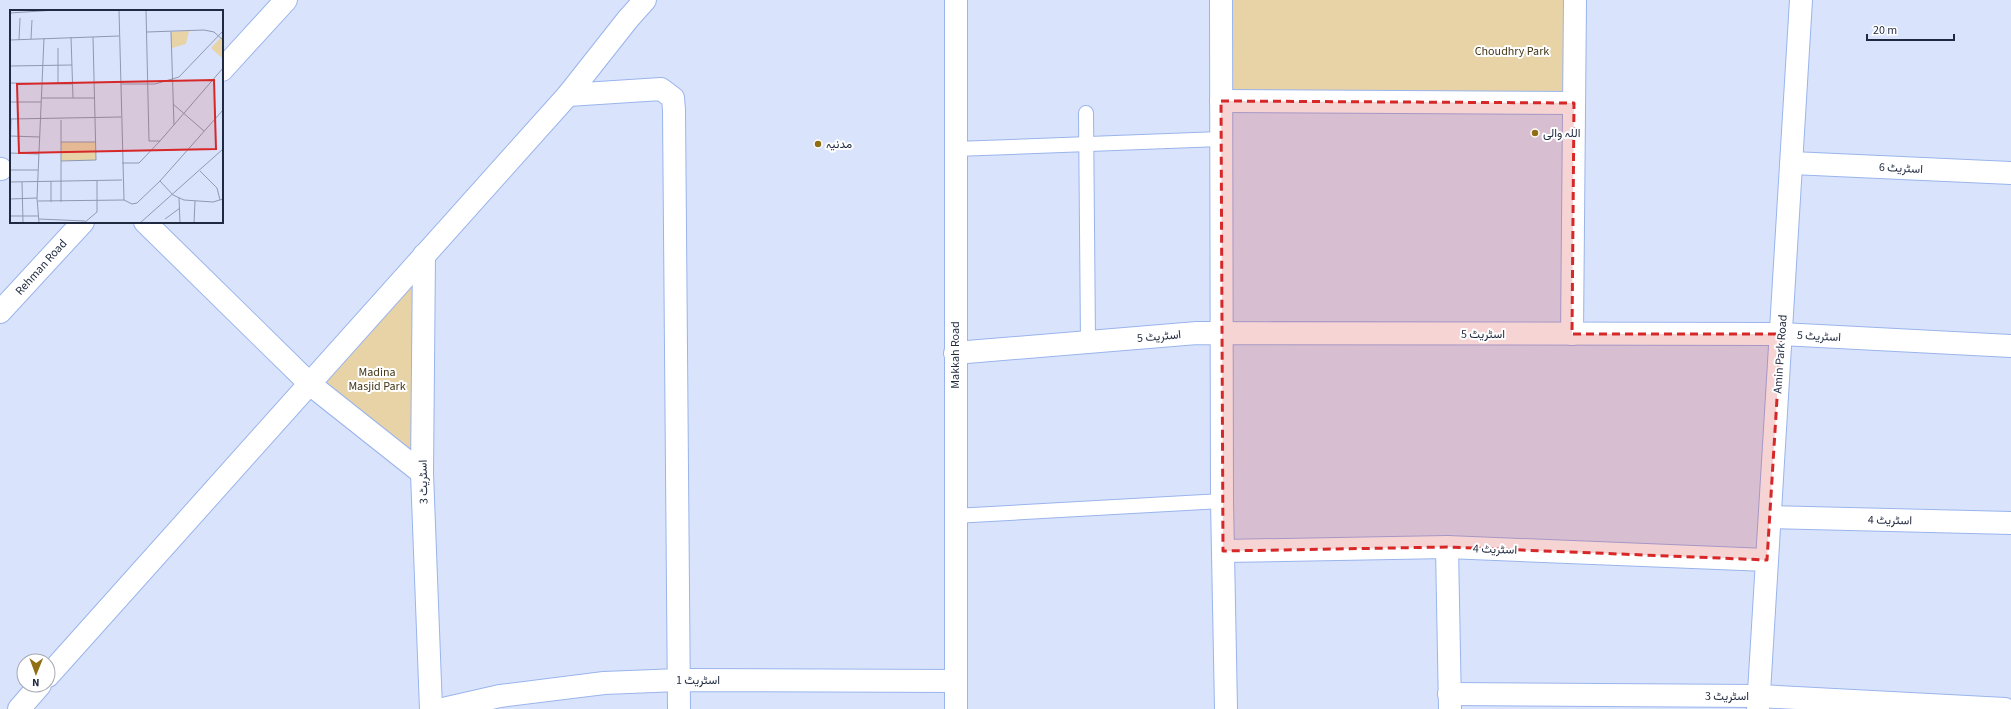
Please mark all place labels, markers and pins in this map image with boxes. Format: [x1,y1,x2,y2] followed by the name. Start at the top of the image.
[1543,125,1580,142] place label: اللہ والی
[1530,128,1540,138] marker: اللہ والی
[826,136,852,153] place label: مدنیہ
[813,139,823,149] marker: مدنیہ

